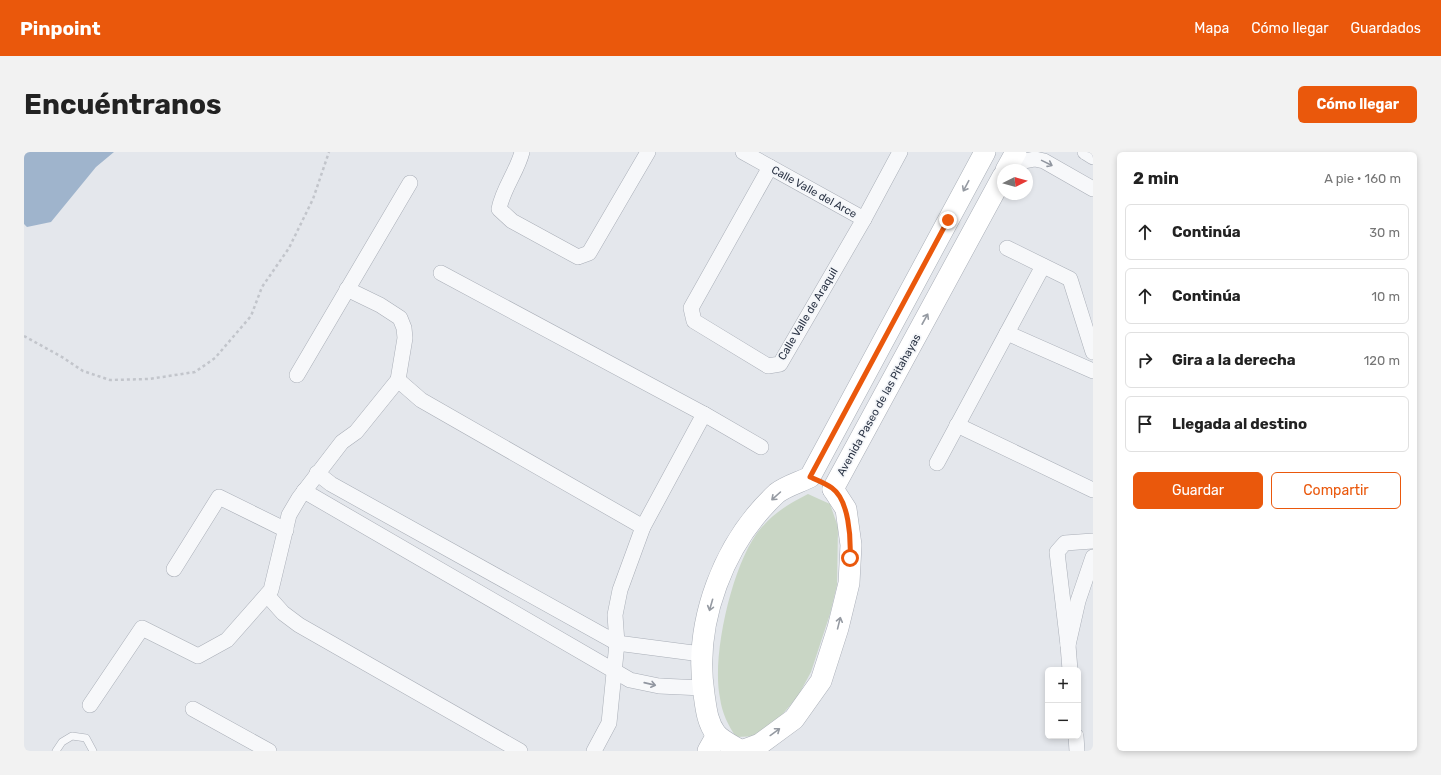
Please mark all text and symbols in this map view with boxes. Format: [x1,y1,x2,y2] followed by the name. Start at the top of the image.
[20,17,101,40] text: Pinpoint
[1194,20,1229,37] text: Mapa
[1251,20,1329,37] text: Cómo llegar
[1351,20,1421,37] text: Guardados
[1298,86,1417,123] button: Cómo llegar
[24,88,222,121] text: Encuéntranos
[1041,160,1053,167] one-way arrow
[769,163,859,221] street label: Calle Valle del Arce
[997,164,1033,200] north arrow
[1133,168,1179,188] text: 2 min
[1324,171,1401,186] text: A pie · 160 m
[962,180,970,192] one-way arrow
[939,211,957,229] route end
[1134,221,1156,243] icon: ahead
[1172,223,1241,241] text: Continúa
[1369,225,1400,240] text: 30 m
[775,266,841,362] street label: Calle Valle de Araquil
[1134,285,1156,307] icon: ahead
[1172,287,1241,305] text: Continúa
[1371,289,1400,304] text: 10 m
[922,313,930,325] one-way arrow
[834,331,924,478] street label: Avenida Paseo de las Pitahayas
[1134,349,1156,371] icon: right
[1172,351,1296,369] text: Gira a la derecha
[1364,353,1400,368] text: 120 m
[1134,413,1156,435] icon: arrive
[1172,415,1307,433] text: Llegada al destino
[1133,472,1263,509] button: Guardar
[1271,472,1401,509] button: Compartir
[771,491,781,500] one-way arrow
[841,549,859,567] route start
[706,599,714,612] one-way arrow
[836,617,844,630] one-way arrow
[1045,667,1081,739] map controls
[1045,667,1081,703] button: +
[643,681,656,689] one-way arrow
[1045,703,1081,739] button: −
[770,728,781,736] one-way arrow

